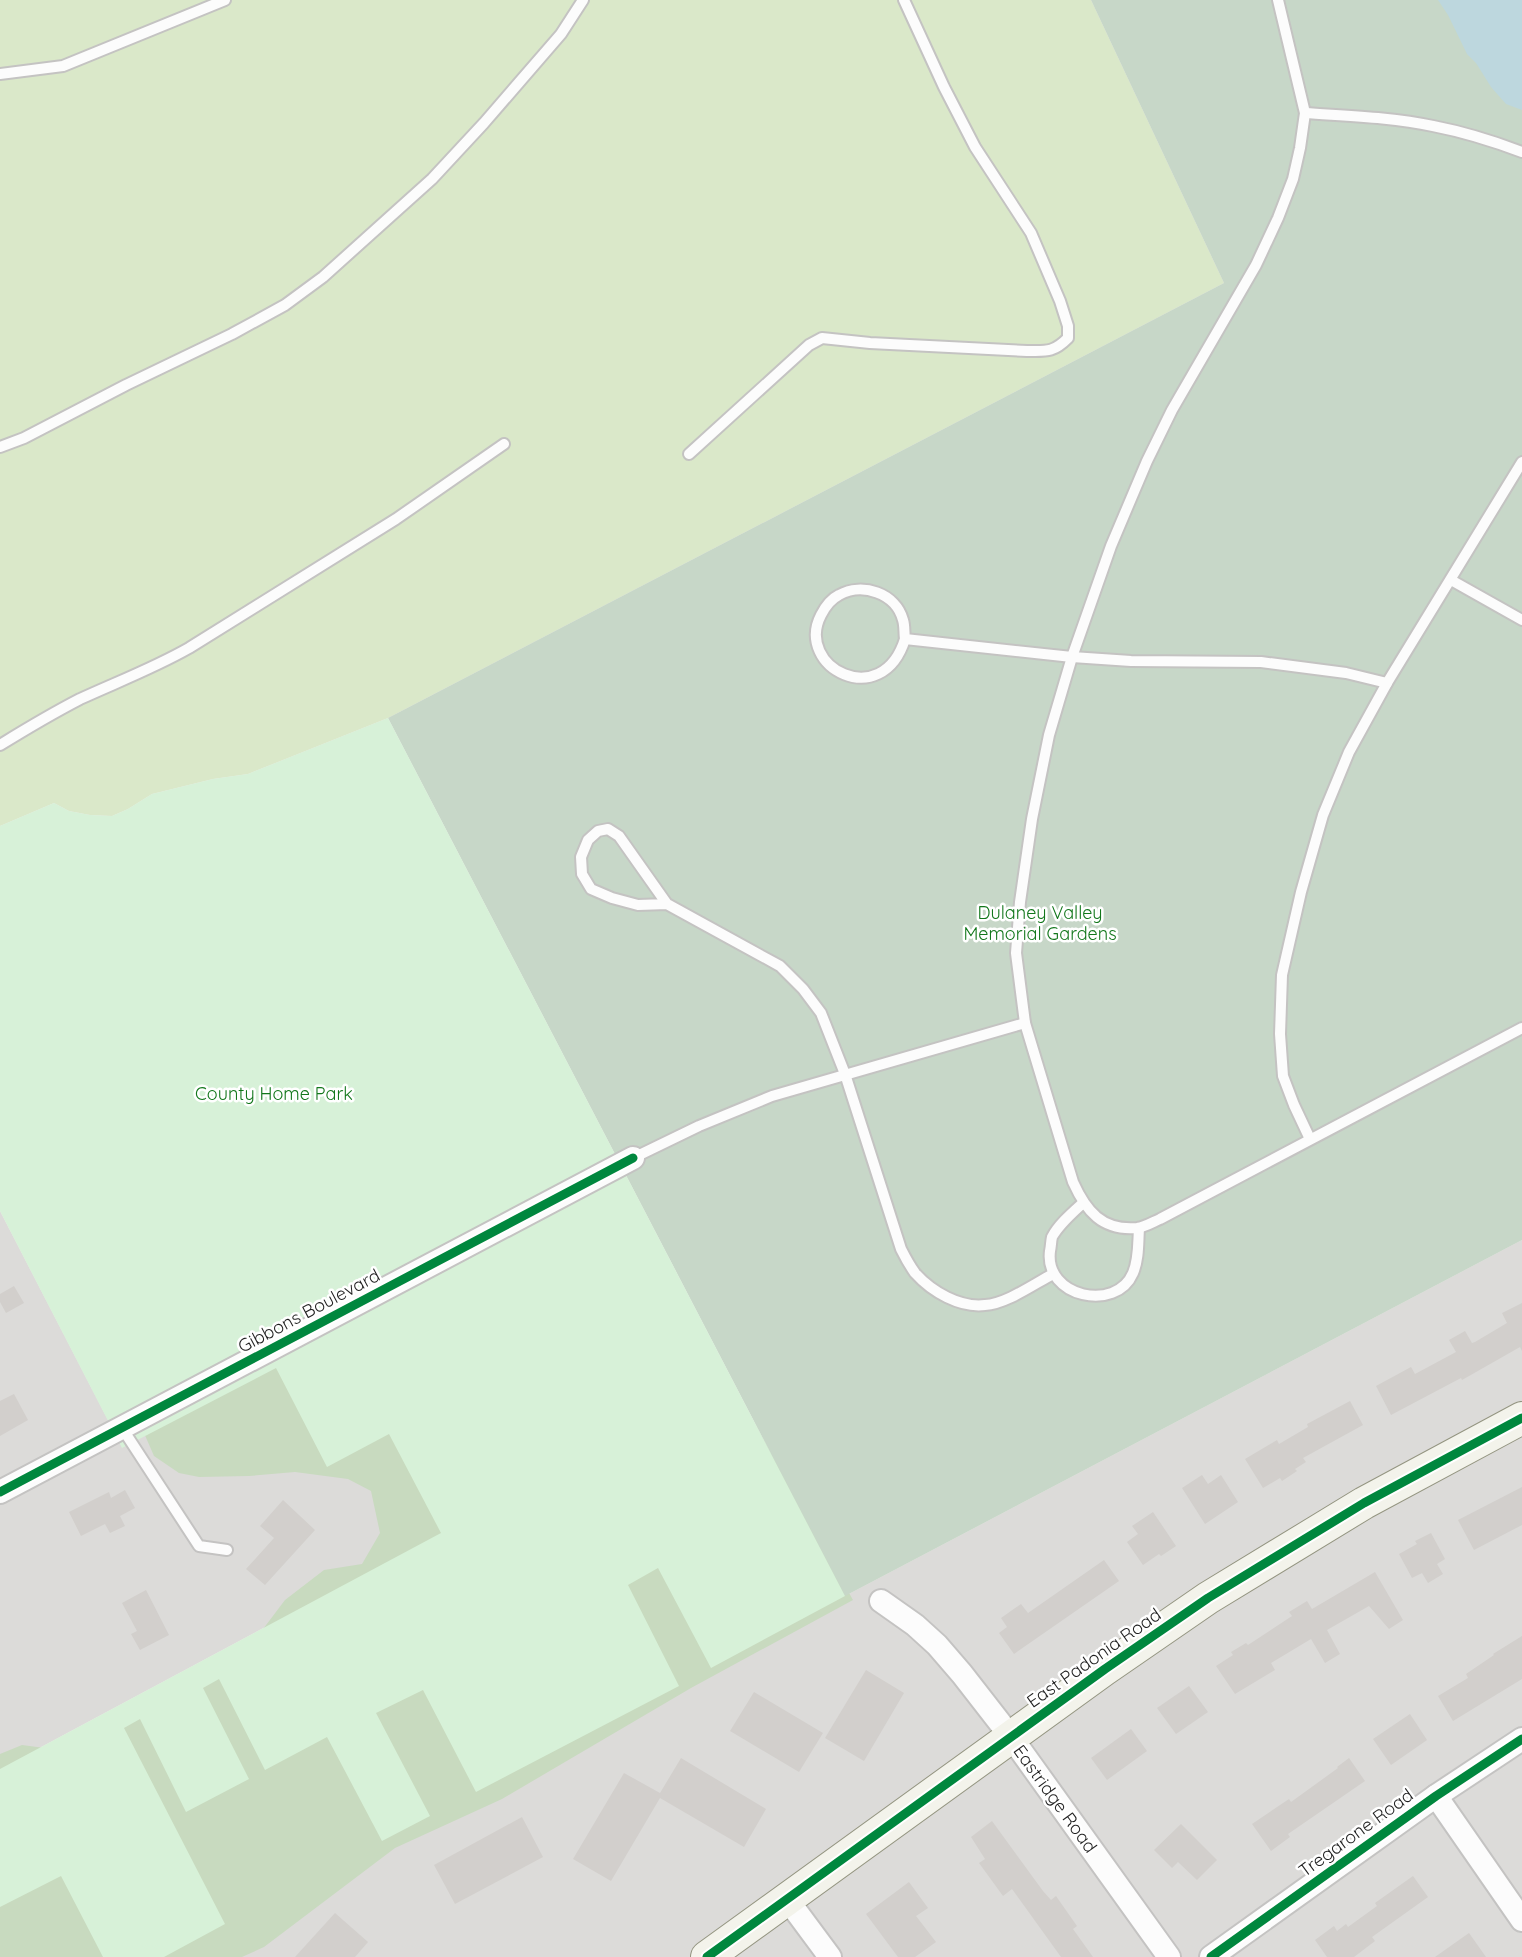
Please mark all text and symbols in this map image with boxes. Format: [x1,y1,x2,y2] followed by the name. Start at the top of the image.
[963,901,1117,945] park label: Dulaney Valley Memorial Gardens
[195,1082,353,1105] park label: County Home Park
[234,1263,384,1358] street label: Gibbons Boulevard
[1022,1603,1165,1713] street label: East Padonia Road
[1008,1740,1102,1857] street label: Eastridge Road
[1294,1783,1417,1882] street label: Tregarone Road

